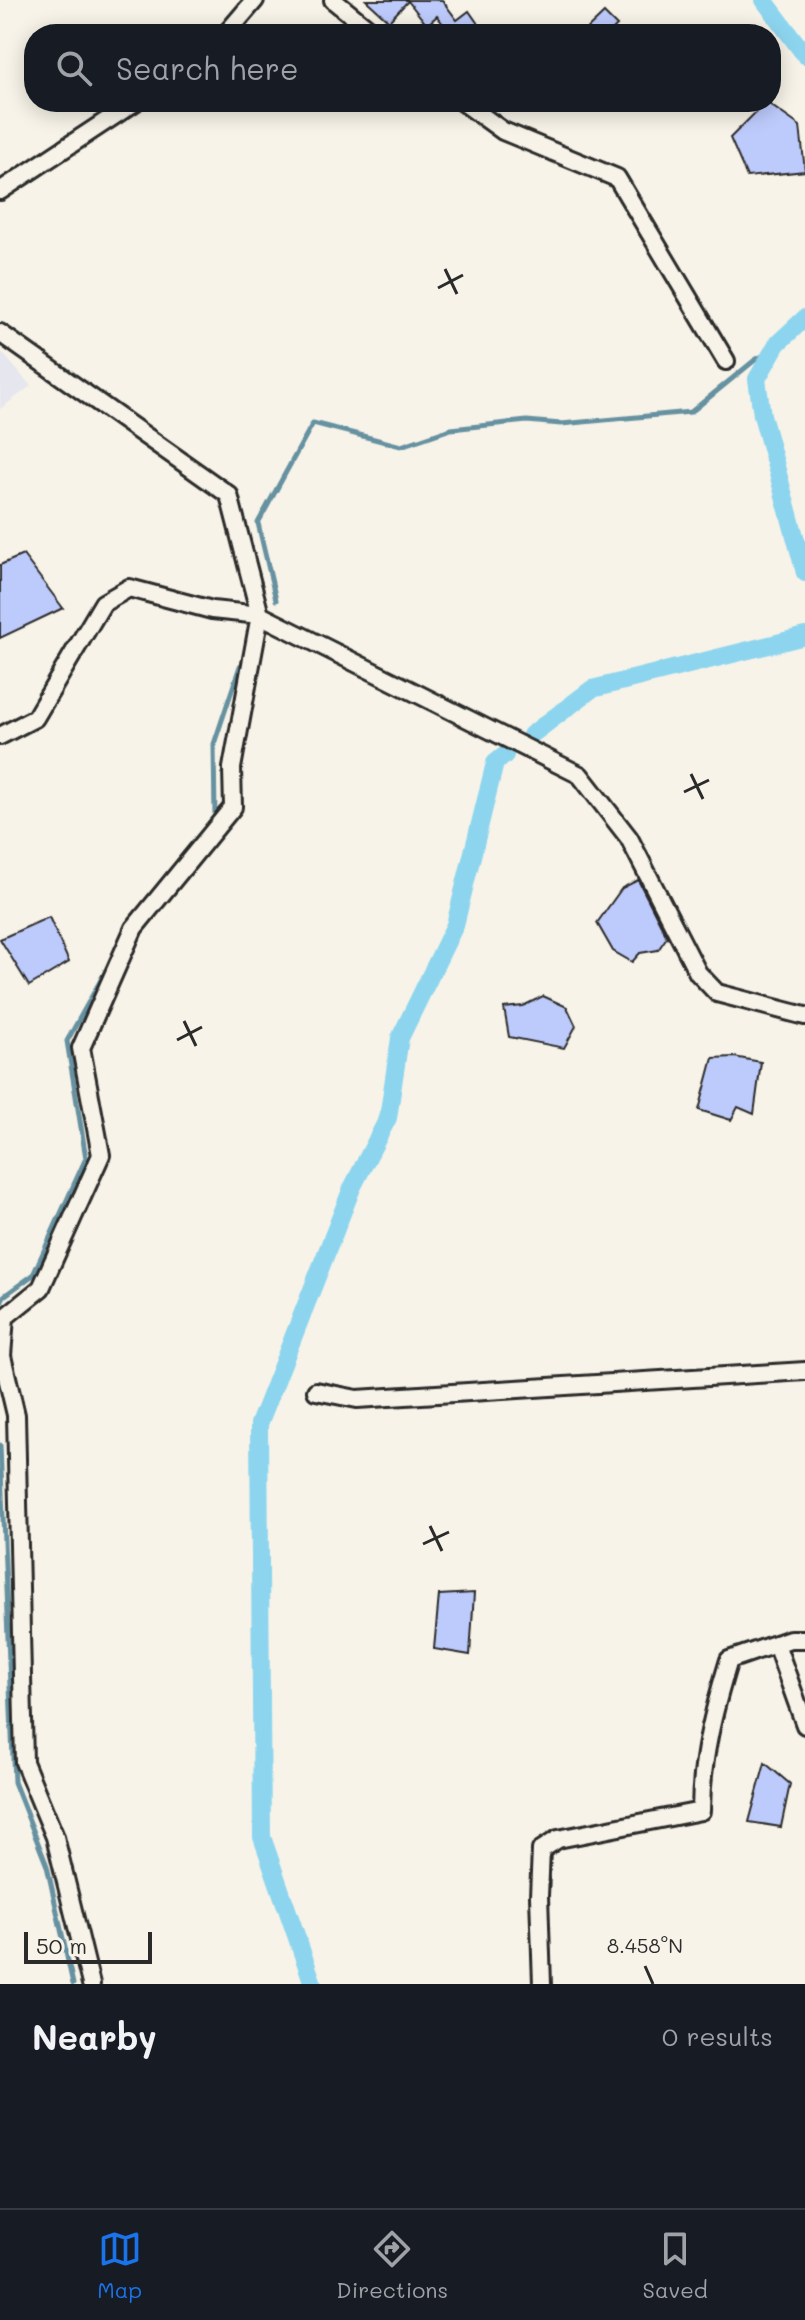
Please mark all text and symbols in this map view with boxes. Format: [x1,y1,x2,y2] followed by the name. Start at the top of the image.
[24,24,781,112] search box
[52,46,96,90] icon: search
[116,48,299,88] text: Search here
[24,1928,152,1964] scale bar
[36,1931,87,1960] text: 50 m
[607,1932,683,1958] text: 8.458°N
[32,2014,157,2059] text: Nearby
[662,2019,773,2053] text: 0 results
[97,2227,142,2304] tab: Map
[336,2227,448,2304] tab: Directions
[643,2227,708,2304] tab: Saved

